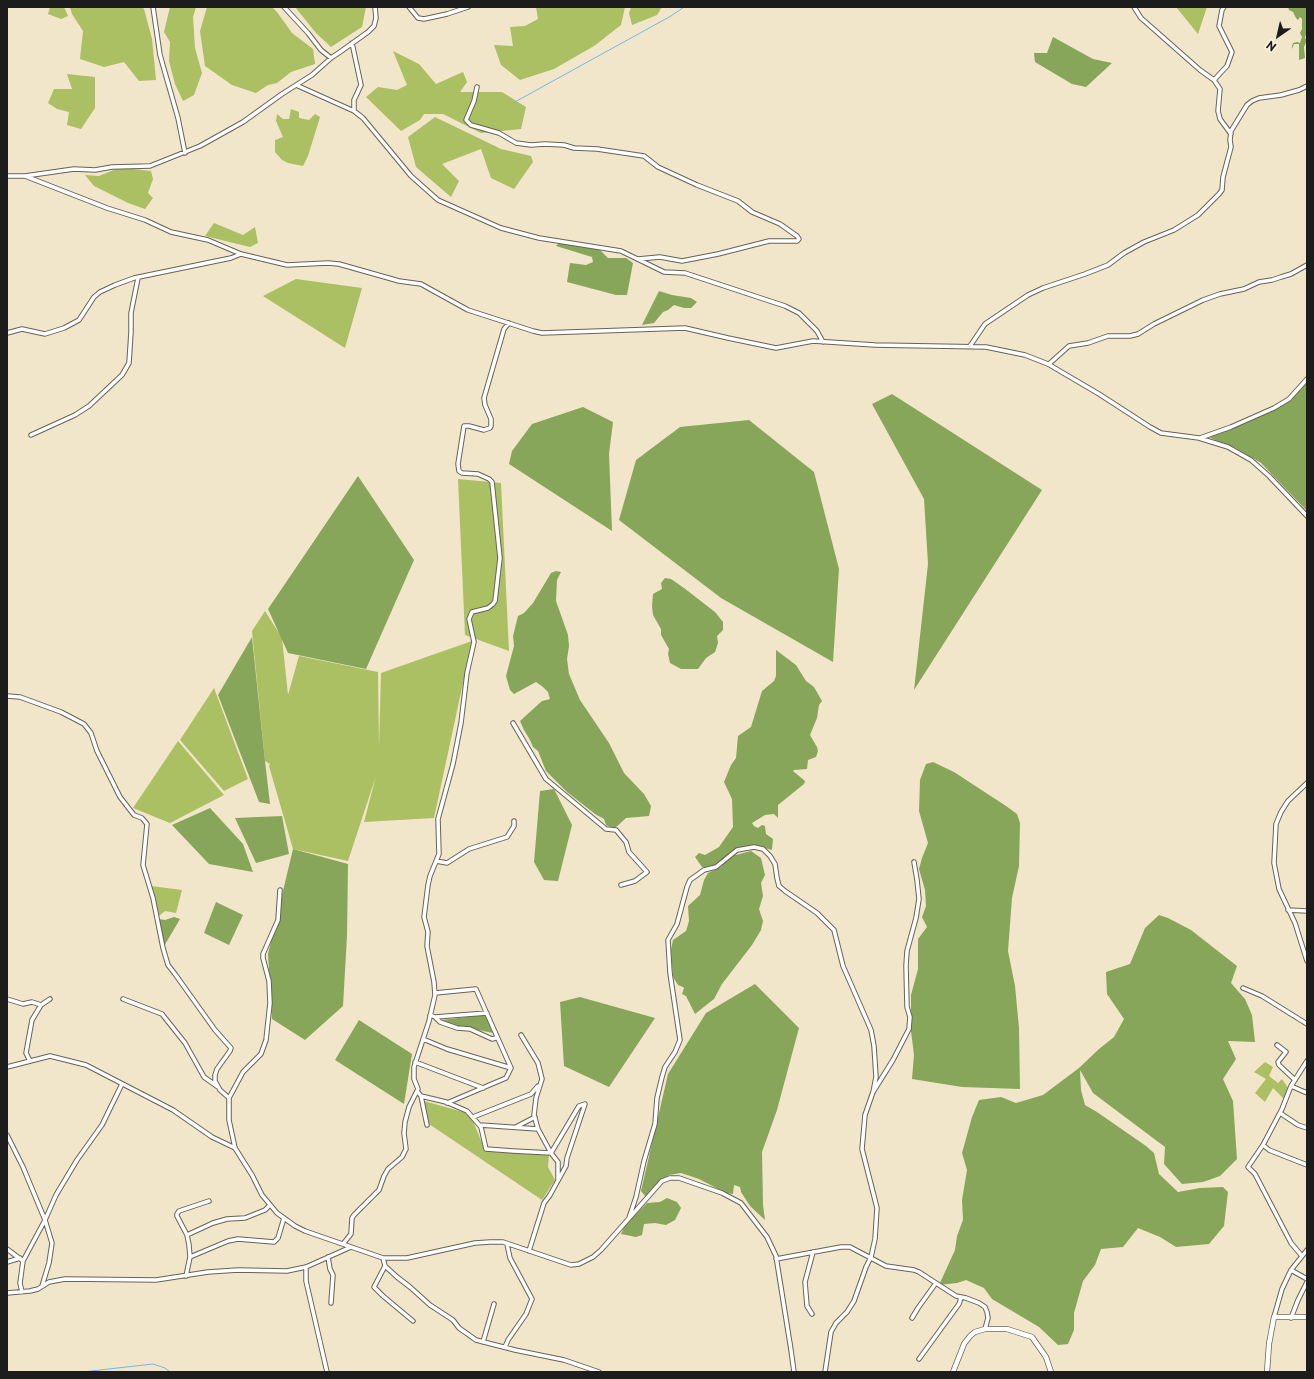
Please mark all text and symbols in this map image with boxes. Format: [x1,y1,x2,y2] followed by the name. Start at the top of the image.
[1258,16,1298,56] north arrow
[1263,37,1279,56] text: N

